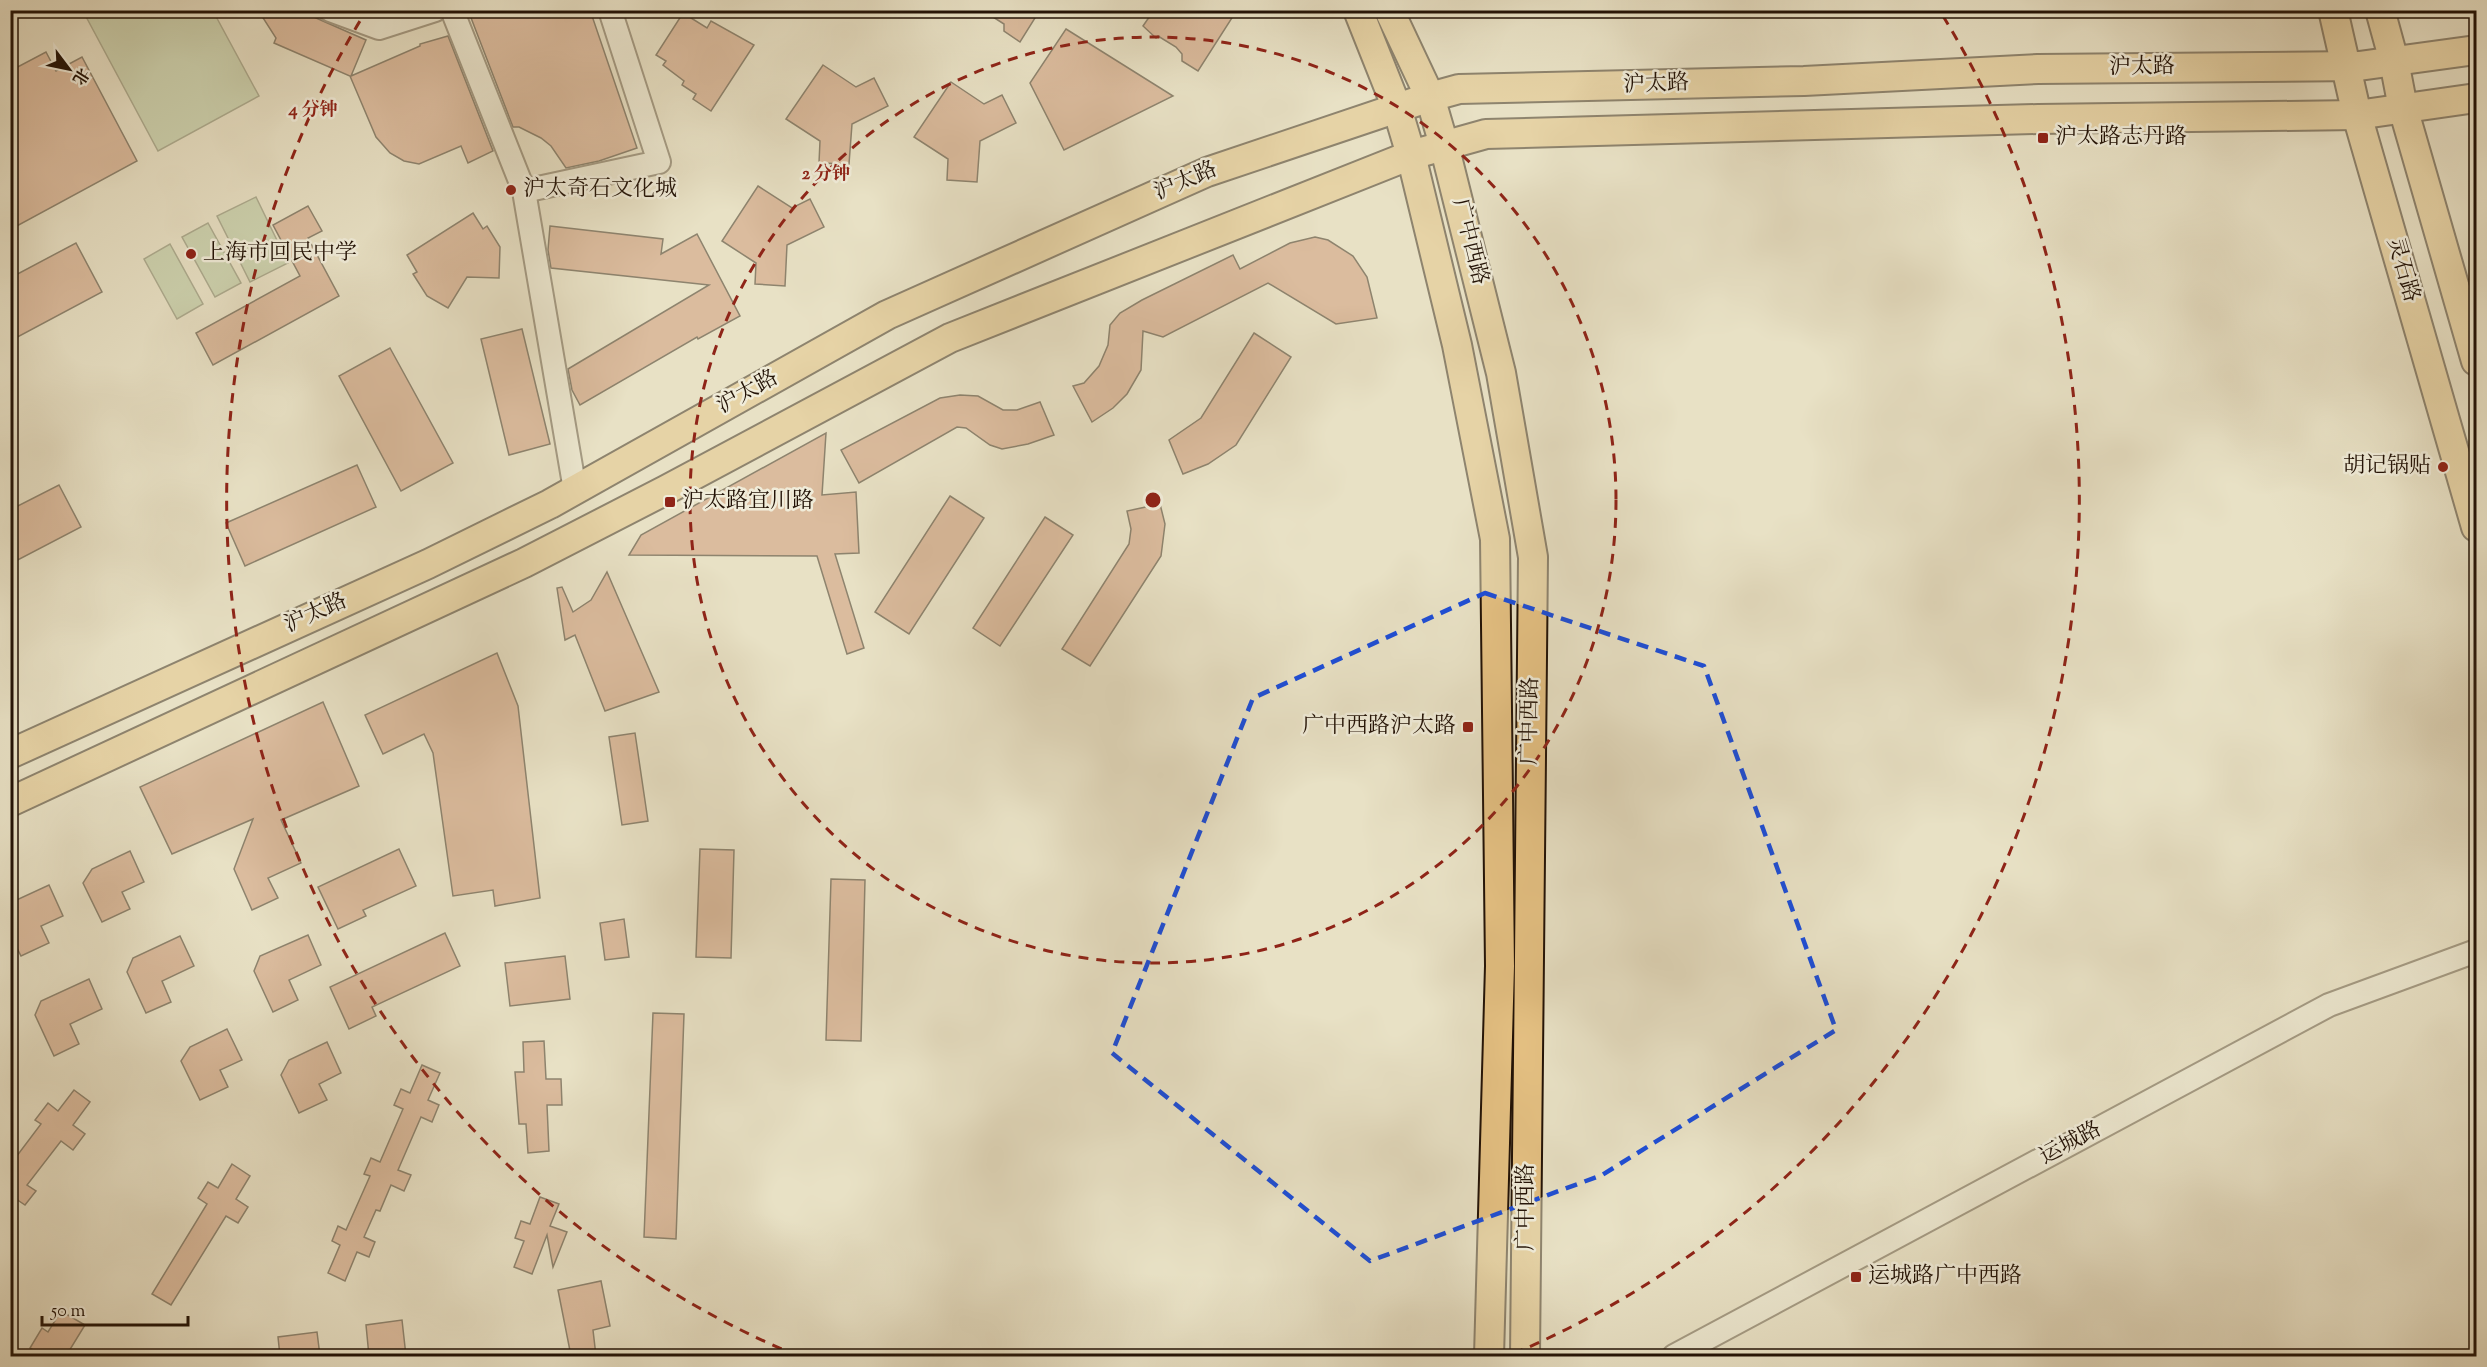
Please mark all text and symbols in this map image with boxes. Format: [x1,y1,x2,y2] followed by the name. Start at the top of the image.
[39,39,99,99] north arrow
[2109,51,2175,85] street label: 沪太路
[66,63,94,89] text: 北
[1622,68,1690,102] street label: 沪太路
[288,98,337,124] text: 4 分钟
[2055,122,2187,154] place label: 沪太路志丹路
[2036,131,2050,145] marker: 沪太路志丹路
[1149,154,1223,210] street label: 沪太路
[802,162,850,188] text: 2 分钟
[523,174,677,206] place label: 沪太奇石文化城
[504,183,518,197] marker: 沪太奇石文化城
[1443,195,1495,289] street label: 广中西路
[2378,234,2426,306] street label: 灵石路
[203,238,357,270] place label: 上海市回民中学
[184,247,198,261] marker: 上海市回民中学
[711,363,785,423] street label: 沪太路
[2343,451,2431,483] place label: 胡记锅贴
[2436,460,2450,474] marker: 胡记锅贴
[682,486,814,518] place label: 沪太路宜川路
[1143,490,1163,510] centre of rings
[663,495,677,509] marker: 沪太路宜川路
[279,586,353,642] street label: 沪太路
[1514,677,1548,765] street label: 广中西路
[1302,711,1456,743] place label: 广中西路沪太路
[1461,720,1475,734] marker: 广中西路沪太路
[2034,1114,2108,1174] street label: 运城路
[1511,1163,1543,1251] street label: 广中西路
[1868,1261,2022,1293] place label: 运城路广中西路
[1849,1270,1863,1284] marker: 运城路广中西路
[42,1289,188,1327] scale bar
[50,1299,86,1325] text: 50 m

